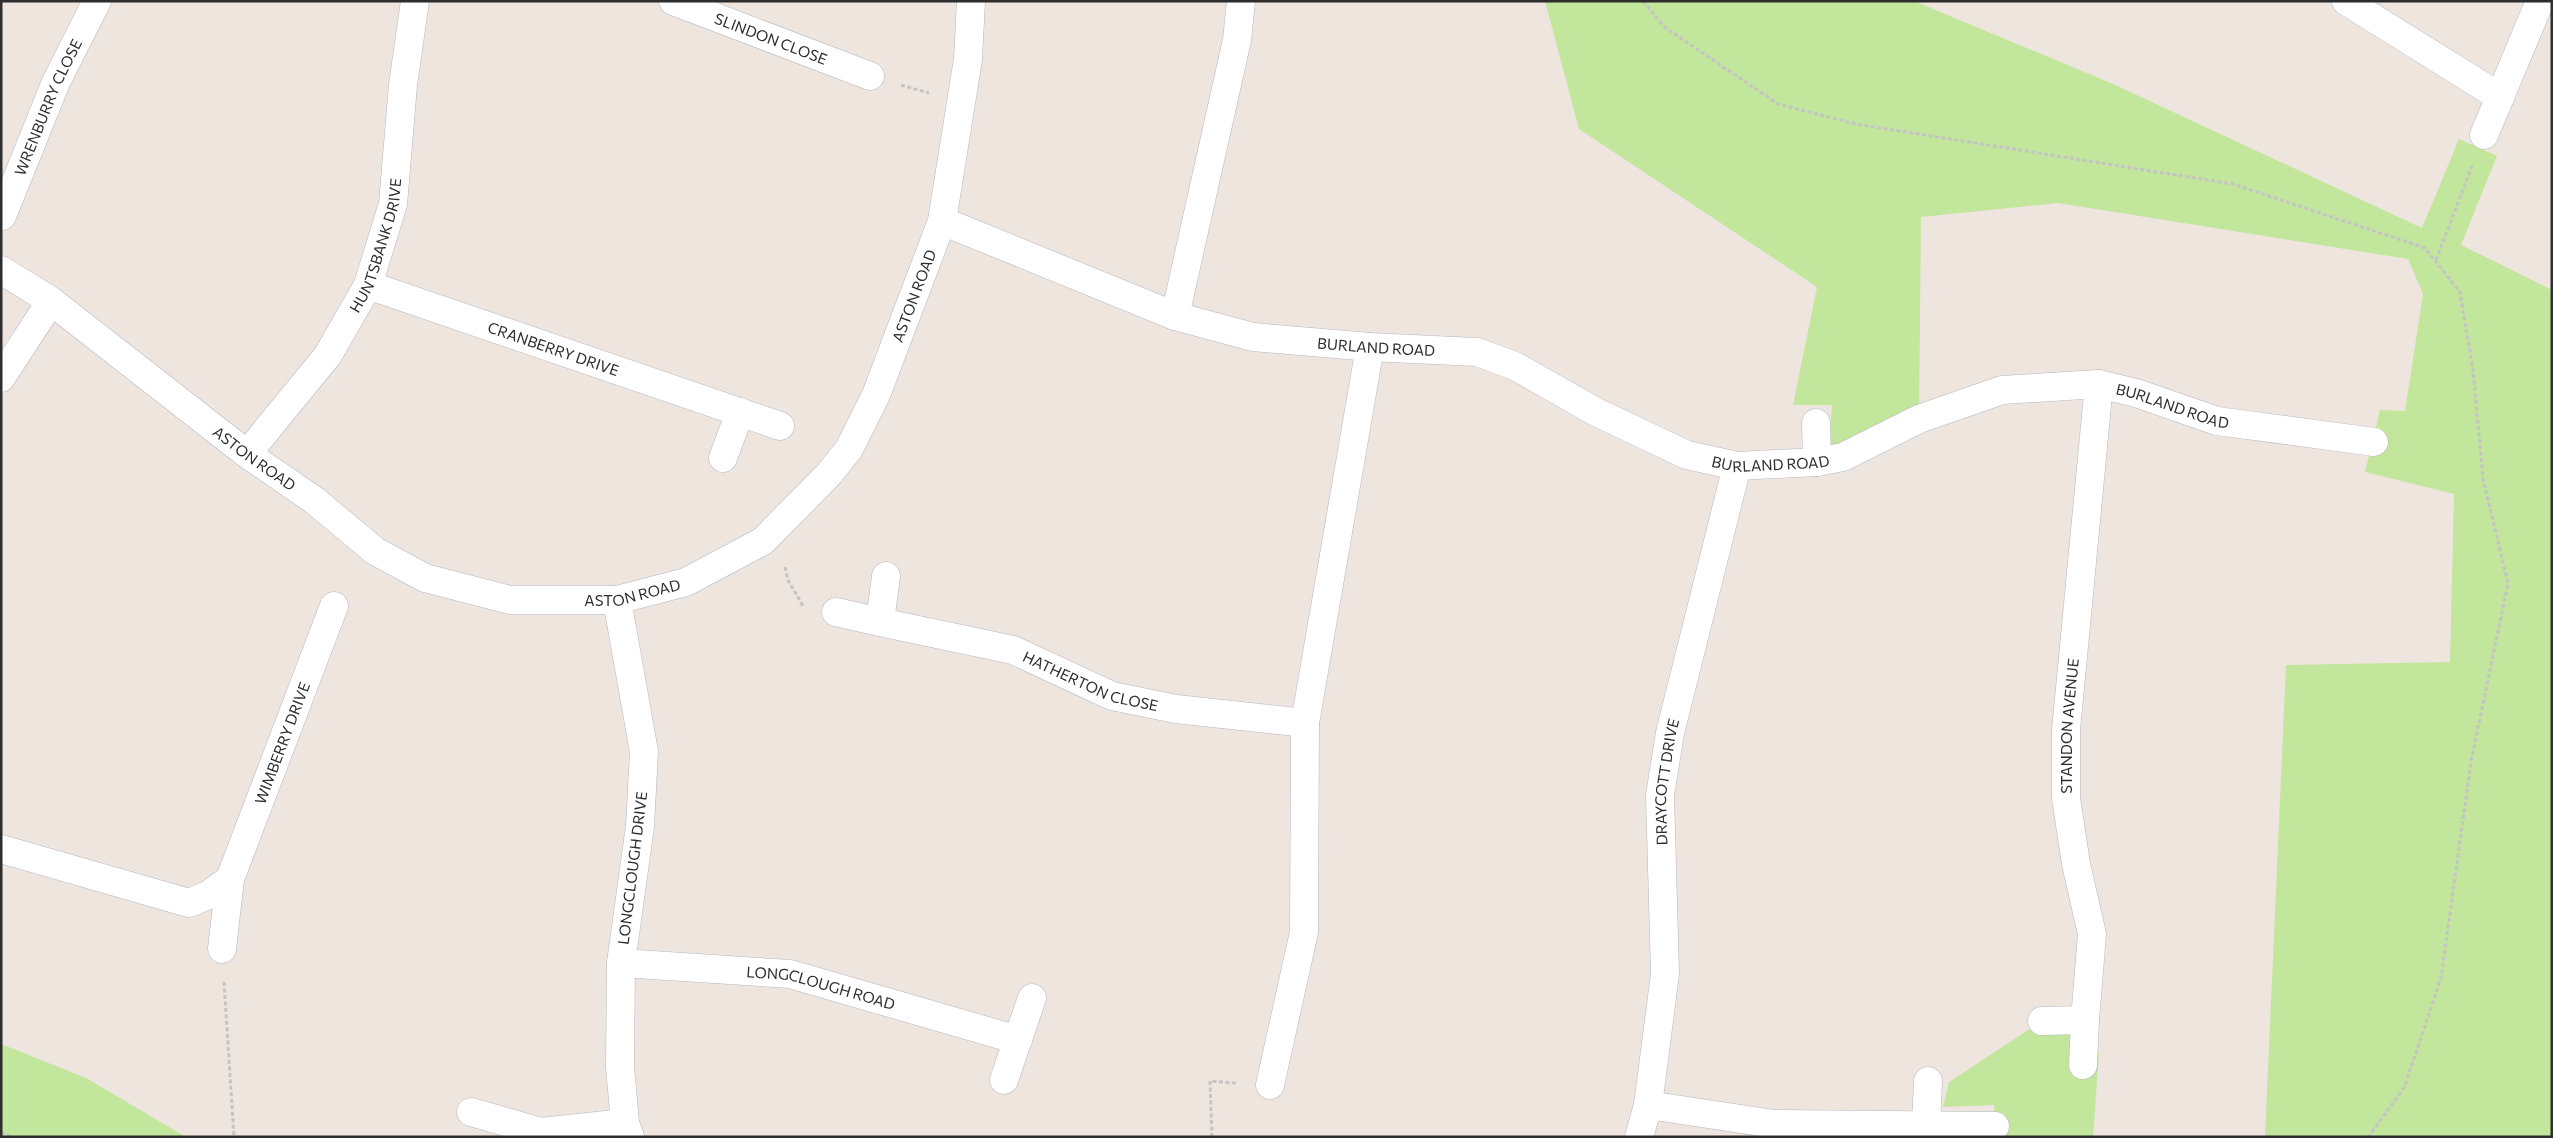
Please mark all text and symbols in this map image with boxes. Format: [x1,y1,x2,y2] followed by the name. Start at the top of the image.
[712,9,830,68] street label: SLINDON CLOSE
[10,36,85,178] street label: WRENBURRY CLOSE
[345,177,404,315] street label: HUNTSBANK DRIVE
[888,247,939,345] street label: ASTON ROAD
[485,318,622,379] street label: CRANBERRY DRIVE
[1317,334,1436,359] street label: BURLAND ROAD
[2114,379,2230,432] street label: BURLAND ROAD
[210,422,299,494] street label: ASTON ROAD
[1710,451,1831,475] street label: BURLAND ROAD
[584,575,682,610] street label: ASTON ROAD
[1020,647,1160,714] street label: HATHERTON CLOSE
[2057,657,2082,794] street label: STANDON AVENUE
[250,679,313,807] street label: WIMBERRY DRIVE
[1651,716,1682,846] street label: DRAYCOTT DRIVE
[614,790,650,946] street label: LONGCLOUGH DRIVE
[746,962,897,1013] street label: LONGCLOUGH ROAD

